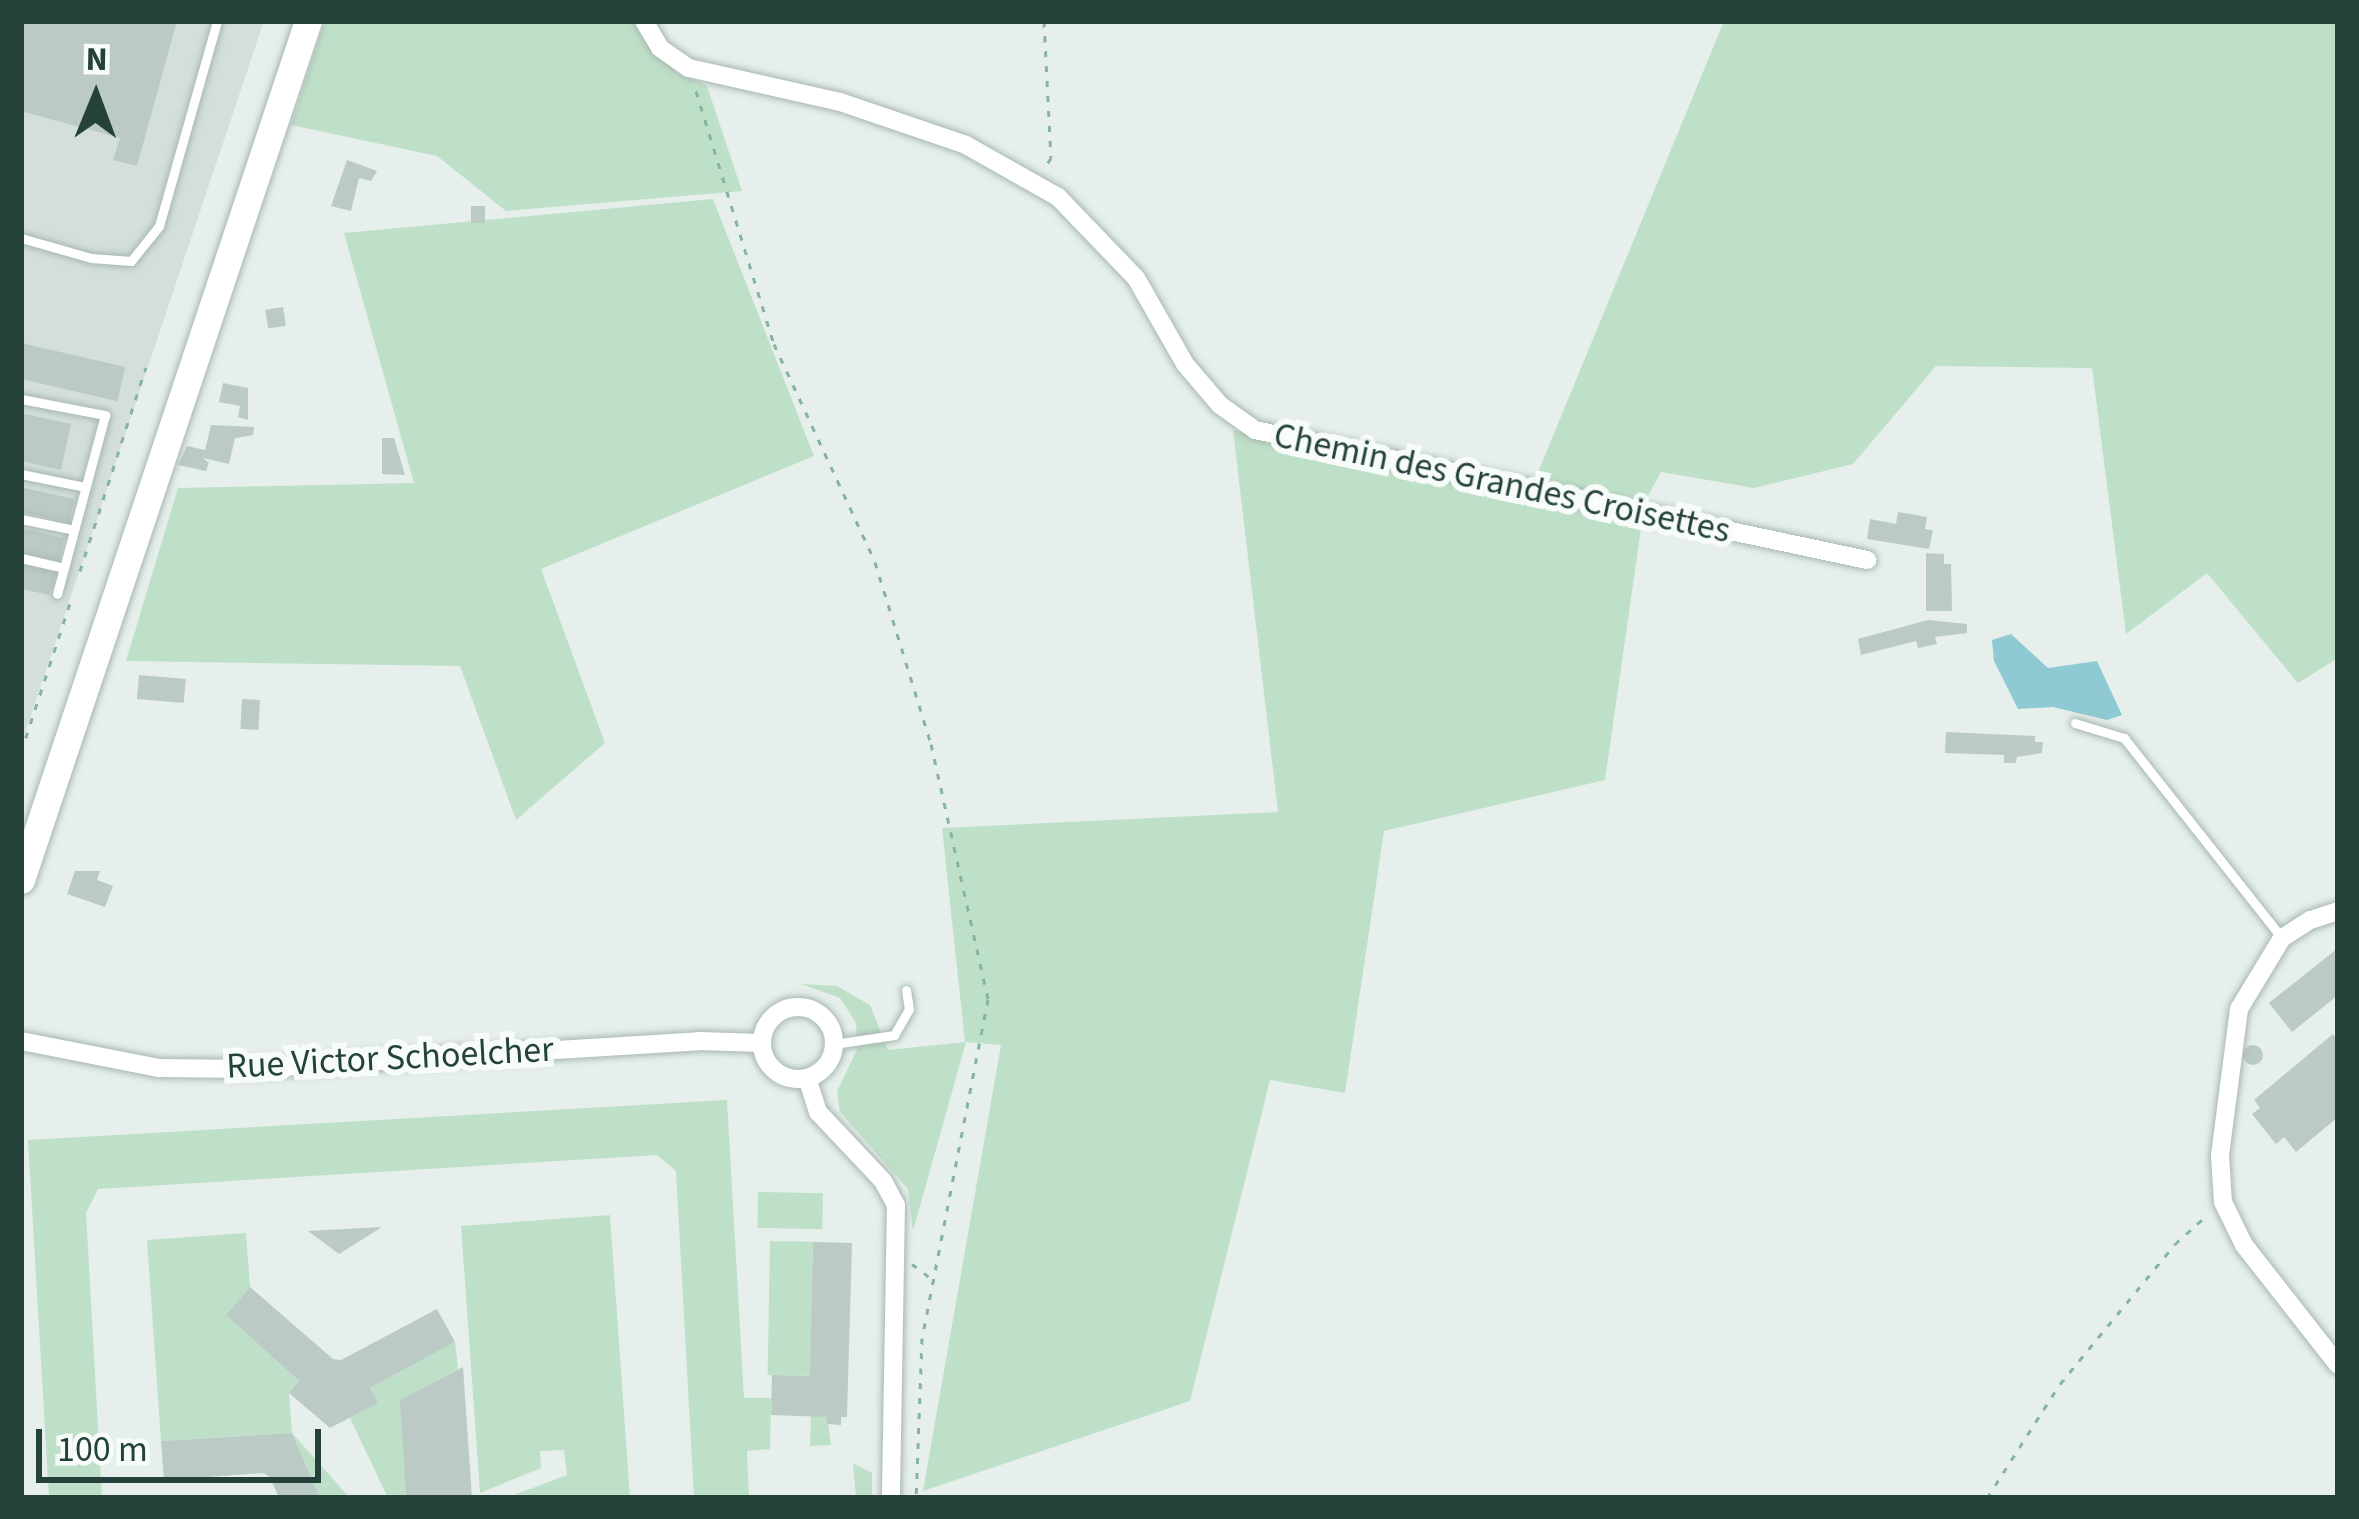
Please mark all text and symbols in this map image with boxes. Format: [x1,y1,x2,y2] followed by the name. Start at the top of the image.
[36,36,156,156] north arrow
[85,36,108,83] text: N
[1270,414,1734,552] street label: Chemin des Grandes Croisettes
[225,1028,555,1088] street label: Rue Victor Schoelcher
[42,1405,327,1479] scale bar
[57,1424,148,1475] text: 100 m

